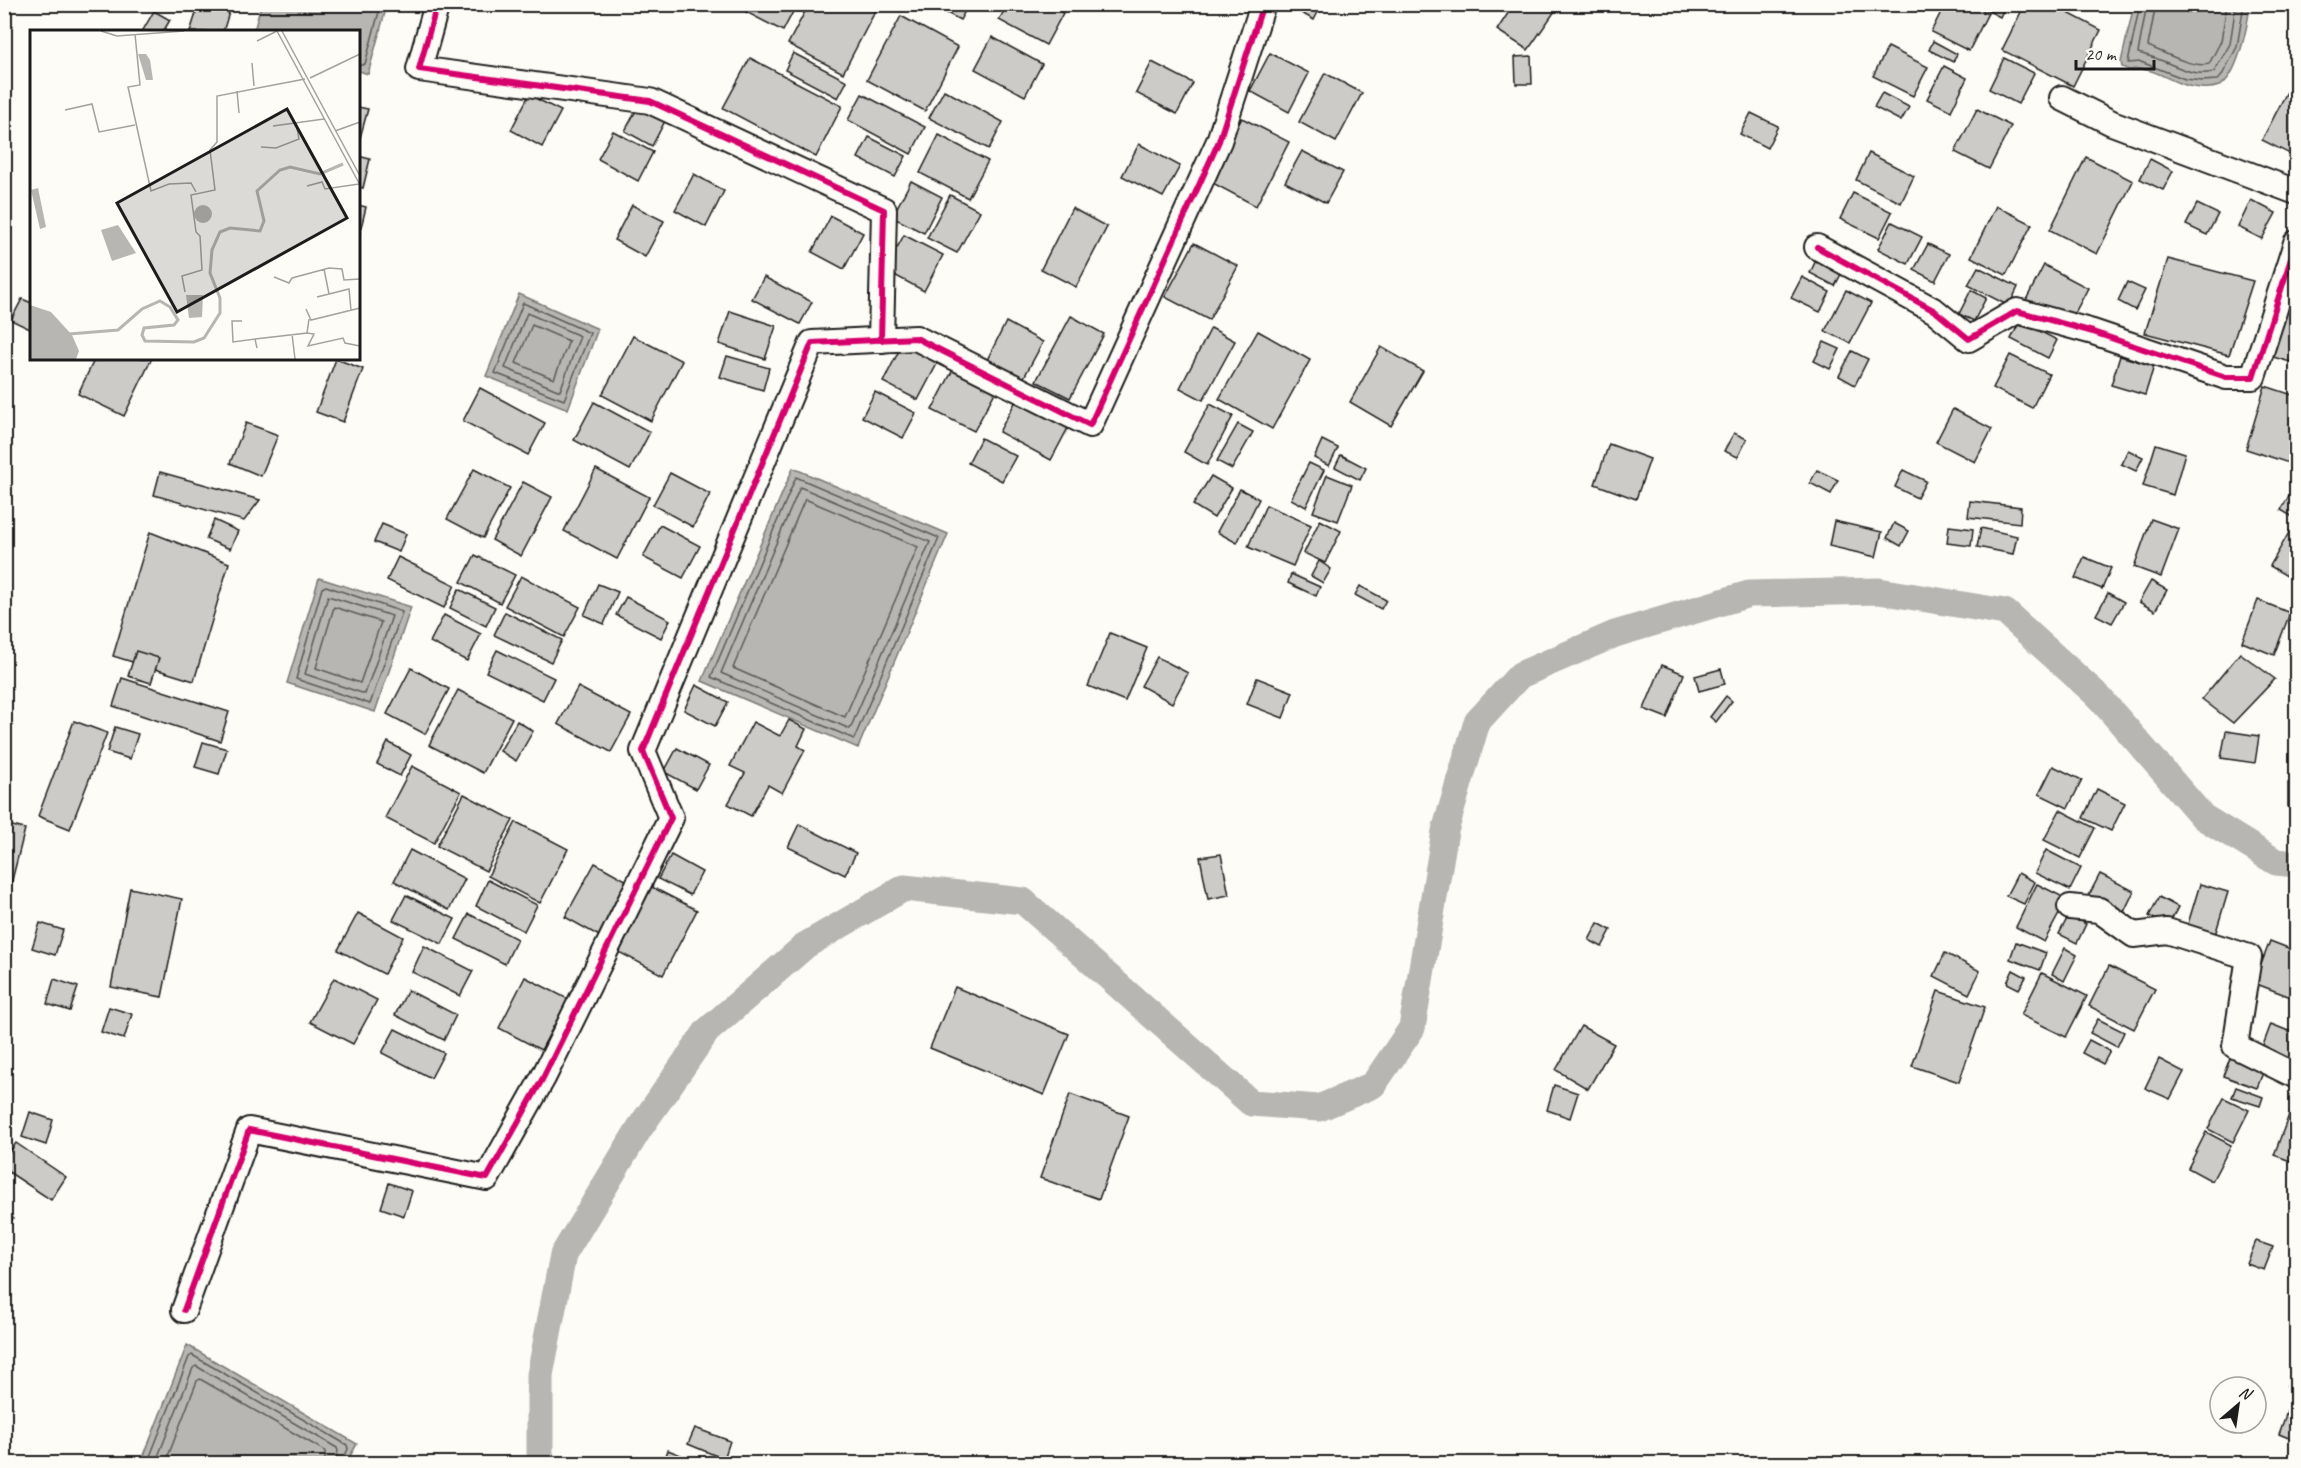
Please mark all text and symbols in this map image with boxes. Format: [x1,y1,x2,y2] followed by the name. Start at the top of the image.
[30,30,360,360] inset map
[2076,33,2154,71] scale bar
[2085,43,2118,65] text: 20 m
[2208,1375,2268,1435] north arrow
[2236,1382,2257,1405] text: N

